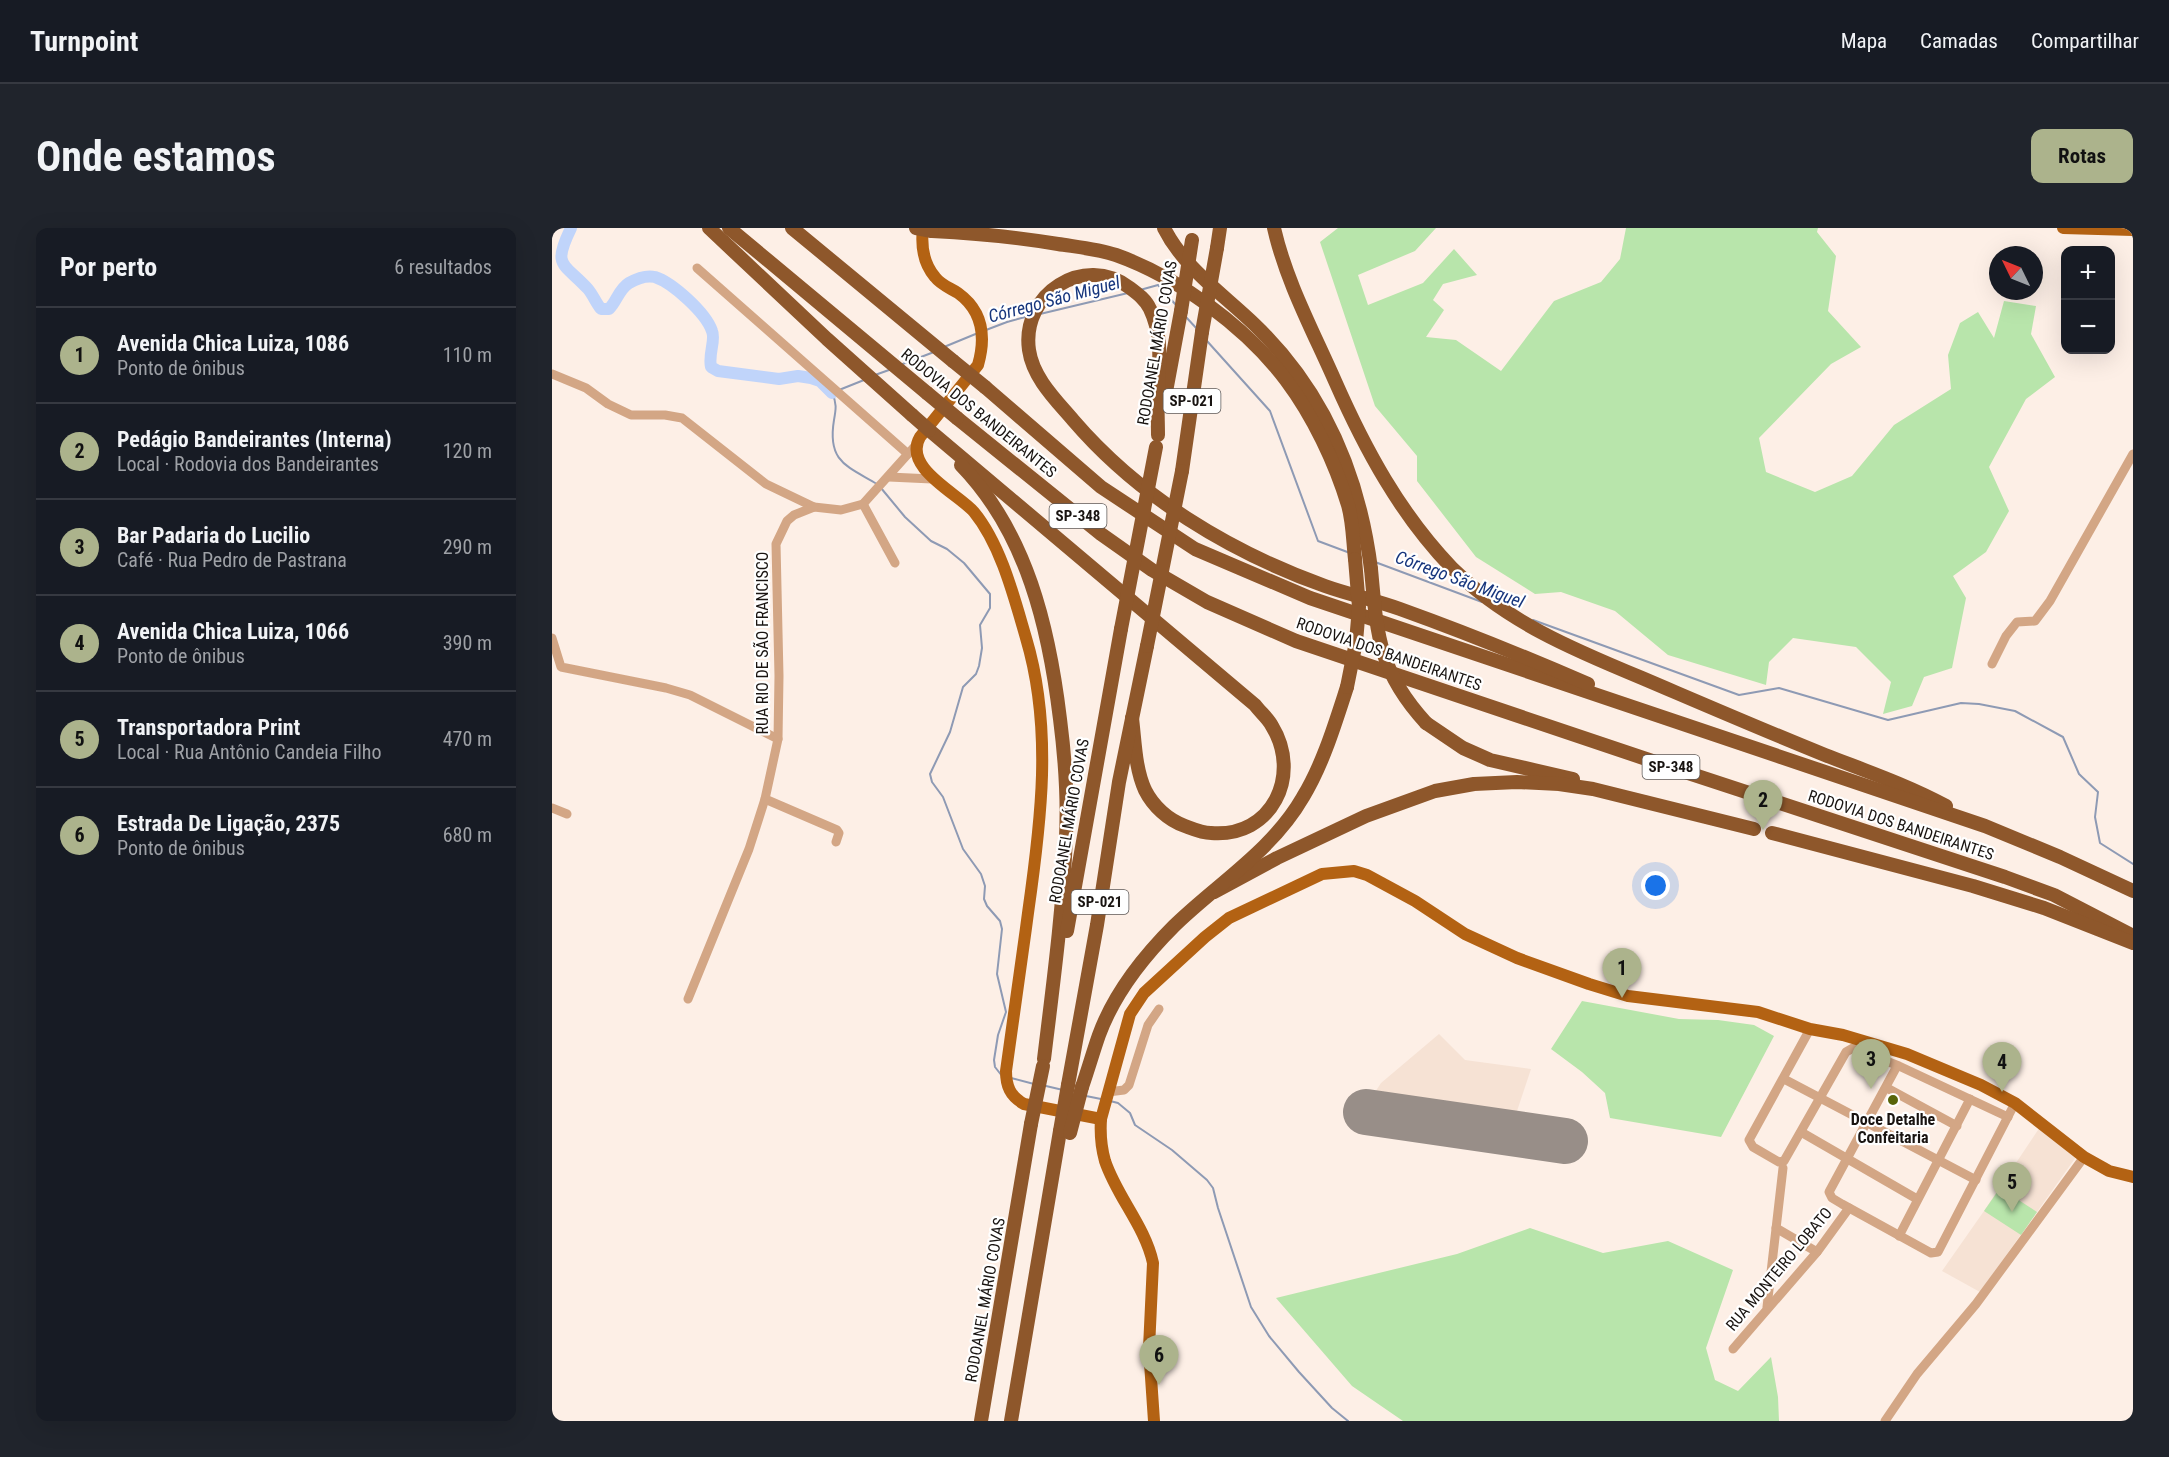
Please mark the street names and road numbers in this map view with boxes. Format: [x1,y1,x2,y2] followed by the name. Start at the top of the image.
[1133,259,1181,427] street label: RODOANEL MÁRIO COVAS
[897,344,1061,482] street label: RODOVIA DOS BANDEIRANTES
[1164,389,1220,413] road number: SP-021
[1050,504,1106,528] road number: SP-348
[752,552,772,734] street label: RUA RIO DE SÃO FRANCISCO
[1294,613,1484,695] street label: RODOVIA DOS BANDEIRANTES
[1045,737,1093,905] street label: RODOANEL MÁRIO COVAS
[1642,755,1700,779] road number: SP-348
[1806,786,1996,864] street label: RODOVIA DOS BANDEIRANTES
[1072,890,1128,914] road number: SP-021
[1722,1204,1836,1334] street label: RUA MONTEIRO LOBATO
[961,1216,1009,1384] street label: RODOANEL MÁRIO COVAS

